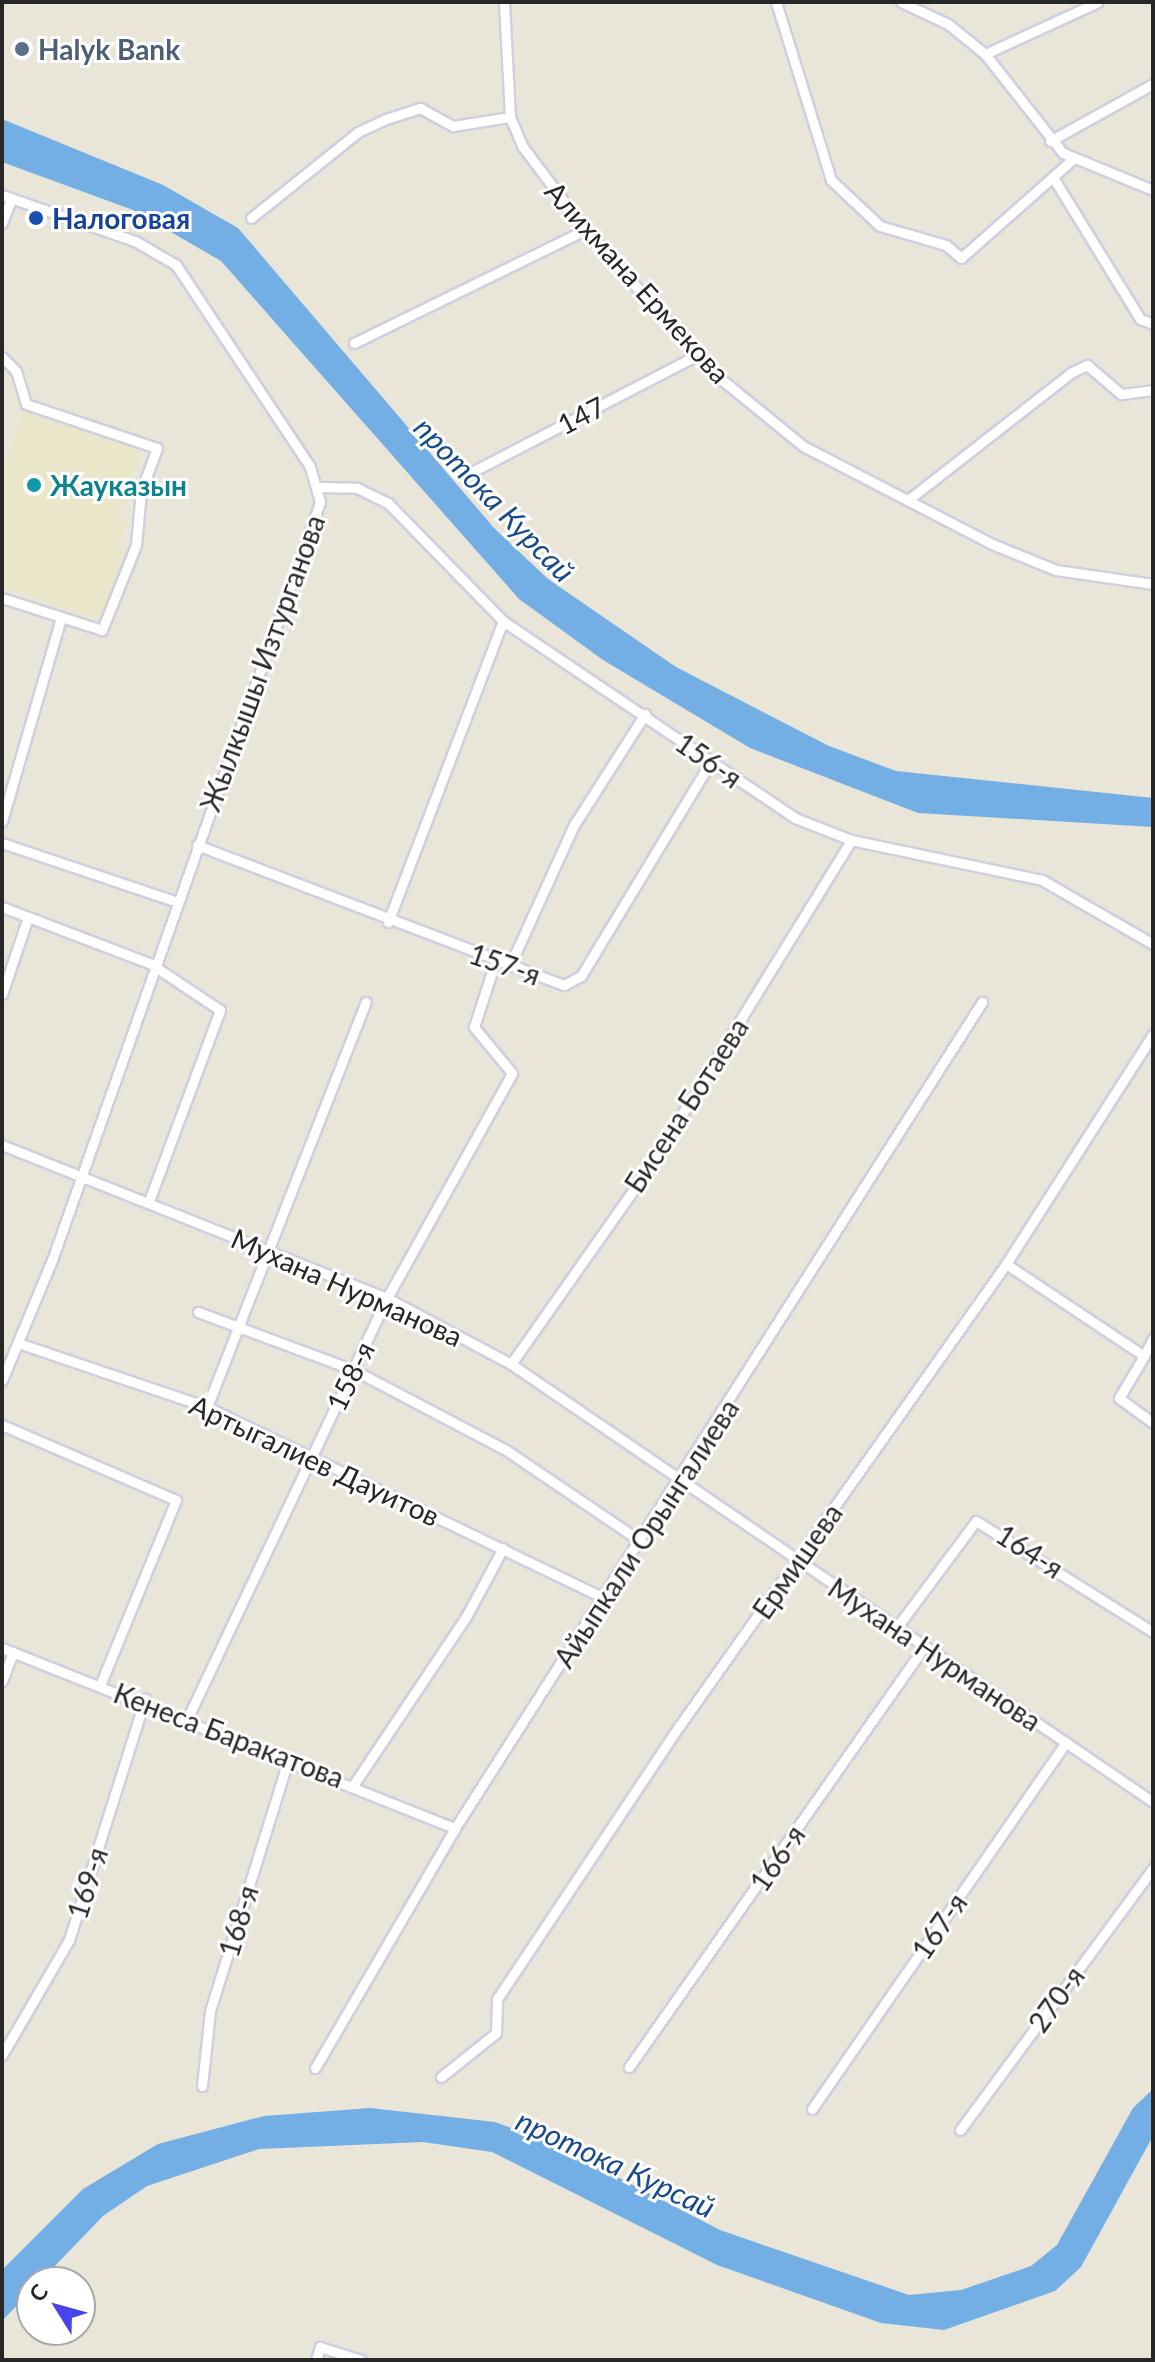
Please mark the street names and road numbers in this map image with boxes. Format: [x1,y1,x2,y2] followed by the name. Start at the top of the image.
[539,174,737,390] street label: Алихмана Ермекова
[552,389,610,441] street label: 147
[193,510,331,816] street label: Жылкышы Изтурганова
[669,725,749,795] street label: 156-я
[465,936,545,992] street label: 157-я
[617,1012,755,1198] street label: Бисена Ботаева
[226,1221,468,1353] street label: Мухана Нурманова
[319,1336,381,1416] street label: 158-я
[185,1387,445,1533] street label: Артыгалиев Дауитов
[547,1393,745,1673] street label: Айыпкали Орынгалиева
[745,1497,849,1625] street label: Ермишева
[990,1517,1070,1585] street label: 164-я
[822,1570,1048,1738] street label: Мухана Нурманова
[109,1676,349,1794] street label: Кенеса Баракатова
[742,1818,812,1898] street label: 166-я
[60,1843,114,1923] street label: 169-я
[211,1881,265,1961] street label: 168-я
[904,1886,974,1966] street label: 167-я
[1021,1960,1091,2038] street label: 270-я

